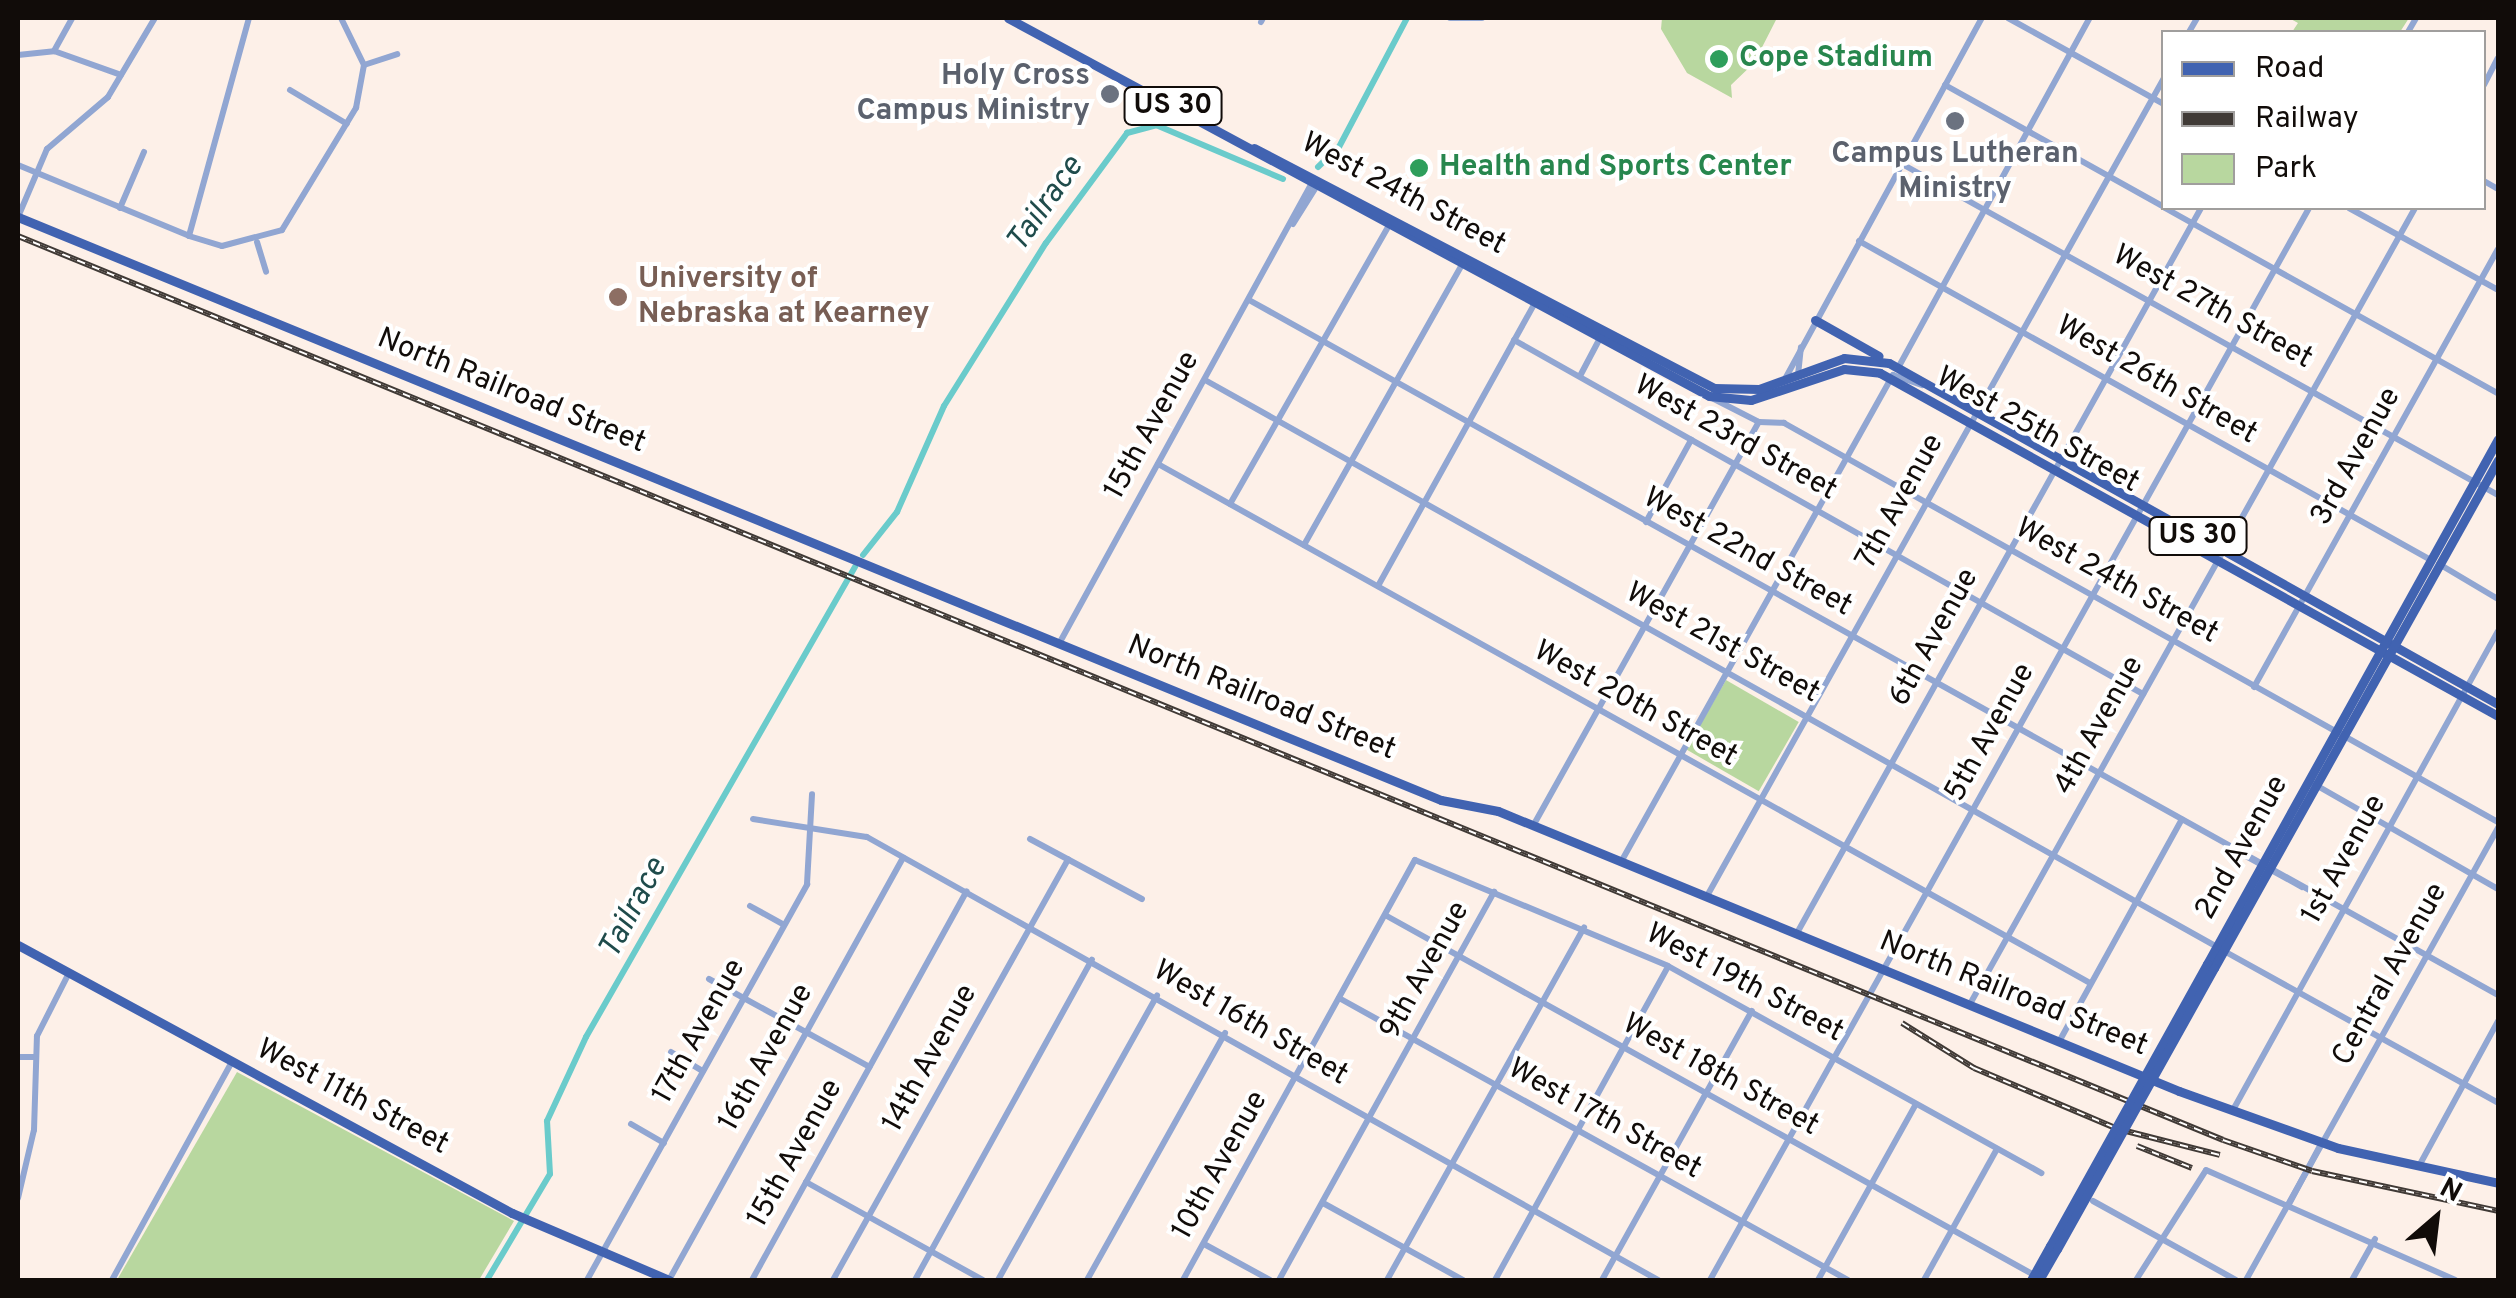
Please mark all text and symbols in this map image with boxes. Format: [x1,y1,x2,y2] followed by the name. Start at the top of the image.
[2161,30,2486,210] legend
[1739,41,1933,77] place label: Cope Stadium
[1708,48,1730,70] marker: Cope Stadium
[2255,51,2324,88] text: Road
[856,59,1090,130] place label: Holy Cross Campus Ministry
[1099,83,1121,105] marker: Holy Cross Campus Ministry
[1123,83,1223,129] road number: US 30
[2255,101,2359,138] text: Railway
[1944,110,1966,132] marker: Campus Lutheran Ministry
[1295,126,1511,264] street label: West 24th Street
[1831,137,2079,208] place label: Campus Lutheran Ministry
[999,150,1093,260] water label: Tailrace
[1439,150,1792,186] place label: Health and Sports Center
[2255,151,2317,188] text: Park
[1408,157,1430,179] marker: Health and Sports Center
[2106,238,2318,378] street label: West 27th Street
[638,262,930,332] place label: University of Nebraska at Kearney
[607,286,629,308] marker: University of Nebraska at Kearney
[2049,309,2263,453] street label: West 26th Street
[371,322,651,462] street label: North Railroad Street
[1097,345,1209,507] street label: 15th Avenue
[1929,360,2145,502] street label: West 25th Street
[1627,368,1843,510] street label: West 23rd Street
[2304,381,2410,533] street label: 3rd Avenue
[1849,428,1953,576] street label: 7th Avenue
[1636,481,1858,625] street label: West 22nd Street
[2008,511,2224,653] street label: West 24th Street
[2148,513,2248,559] road number: US 30
[1882,562,1988,714] street label: 6th Avenue
[1619,576,1825,712] street label: West 21st Street
[1121,629,1401,769] street label: North Railroad Street
[1527,634,1743,776] street label: West 20th Street
[2047,650,2153,802] street label: 4th Avenue
[1938,657,2044,809] street label: 5th Avenue
[2188,769,2298,927] street label: 2nd Avenue
[2295,789,2395,931] street label: 1st Avenue
[592,852,676,966] water label: Tailrace
[2326,877,2456,1073] street label: Central Avenue
[1373,895,1479,1047] street label: 9th Avenue
[1639,917,1849,1051] street label: West 19th Street
[1873,925,2153,1065] street label: North Railroad Street
[645,953,755,1111] street label: 17th Avenue
[1146,954,1354,1094] street label: West 16th Street
[711,978,823,1138] street label: 16th Avenue
[875,978,987,1140] street label: 14th Avenue
[1616,1007,1824,1145] street label: West 18th Street
[250,1032,454,1164] street label: West 11th Street
[1501,1052,1707,1188] street label: West 17th Street
[740,1073,852,1235] street label: 15th Avenue
[1165,1085,1277,1247] street label: 10th Avenue
[2386,1168,2486,1268] north arrow
[2433,1171,2467,1212] text: N

